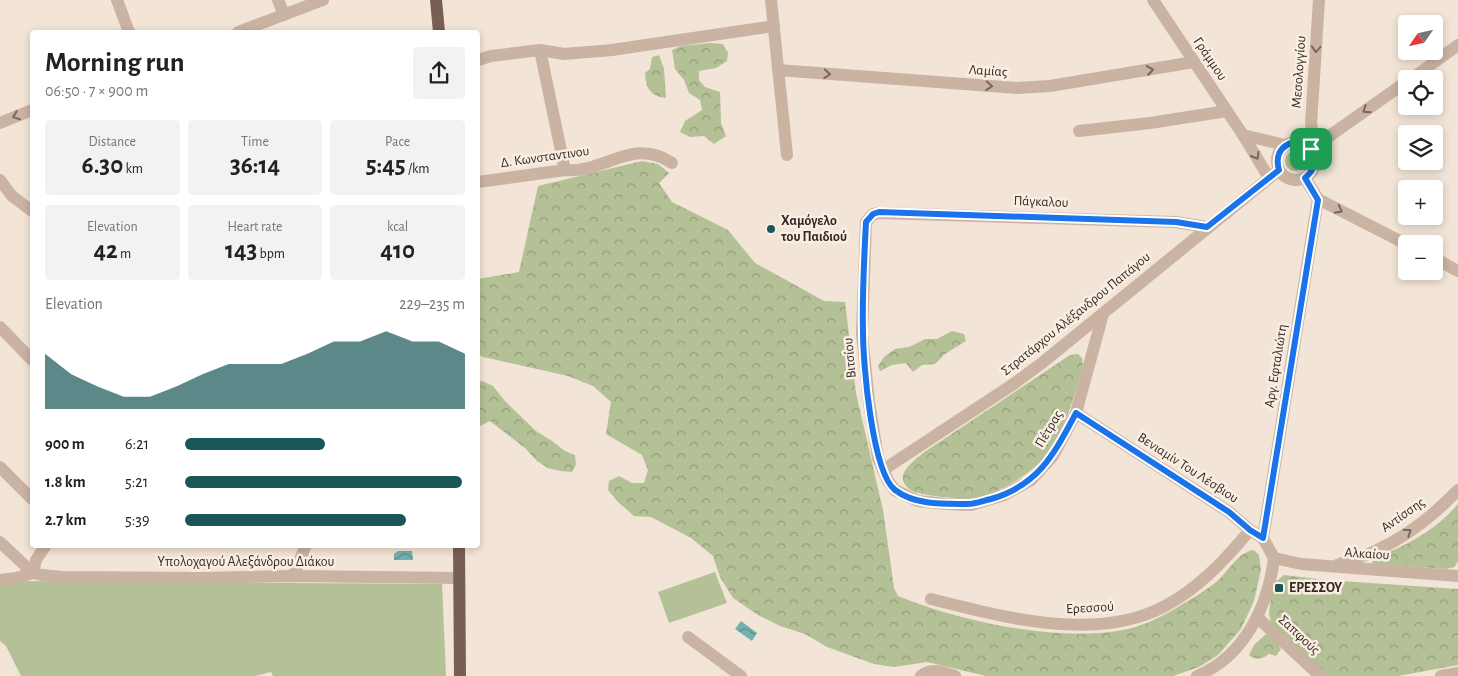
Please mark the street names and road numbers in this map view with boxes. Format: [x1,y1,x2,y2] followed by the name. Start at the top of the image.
[1191,35,1229,83] street label: Γράμμου
[1289,35,1309,109] street label: Μεσολογγίου
[968,63,1008,79] street label: Λαμίας
[500,144,590,170] street label: Δ. Κωνσταντινου
[1013,194,1069,210] street label: Πάγκαλου
[999,250,1153,378] street label: Στρατάρχου Αλέξανδρου Παπάγου
[1262,323,1290,409] street label: Αργ. Εφταλιώτη
[841,337,859,379] street label: Βιτσίου
[1033,408,1066,450] street label: Πέτρας
[1135,430,1241,506] street label: Βενιαμίν Του Λέσβιου
[1379,495,1428,535] street label: Αντίσσης
[1344,545,1390,563] street label: Αλκαίου
[158,555,334,569] street label: Υπολοχαγού Αλεξάνδρου Διάκου
[1066,600,1114,616] street label: Ερεσσού
[1276,613,1323,658] street label: Σαπφούς

